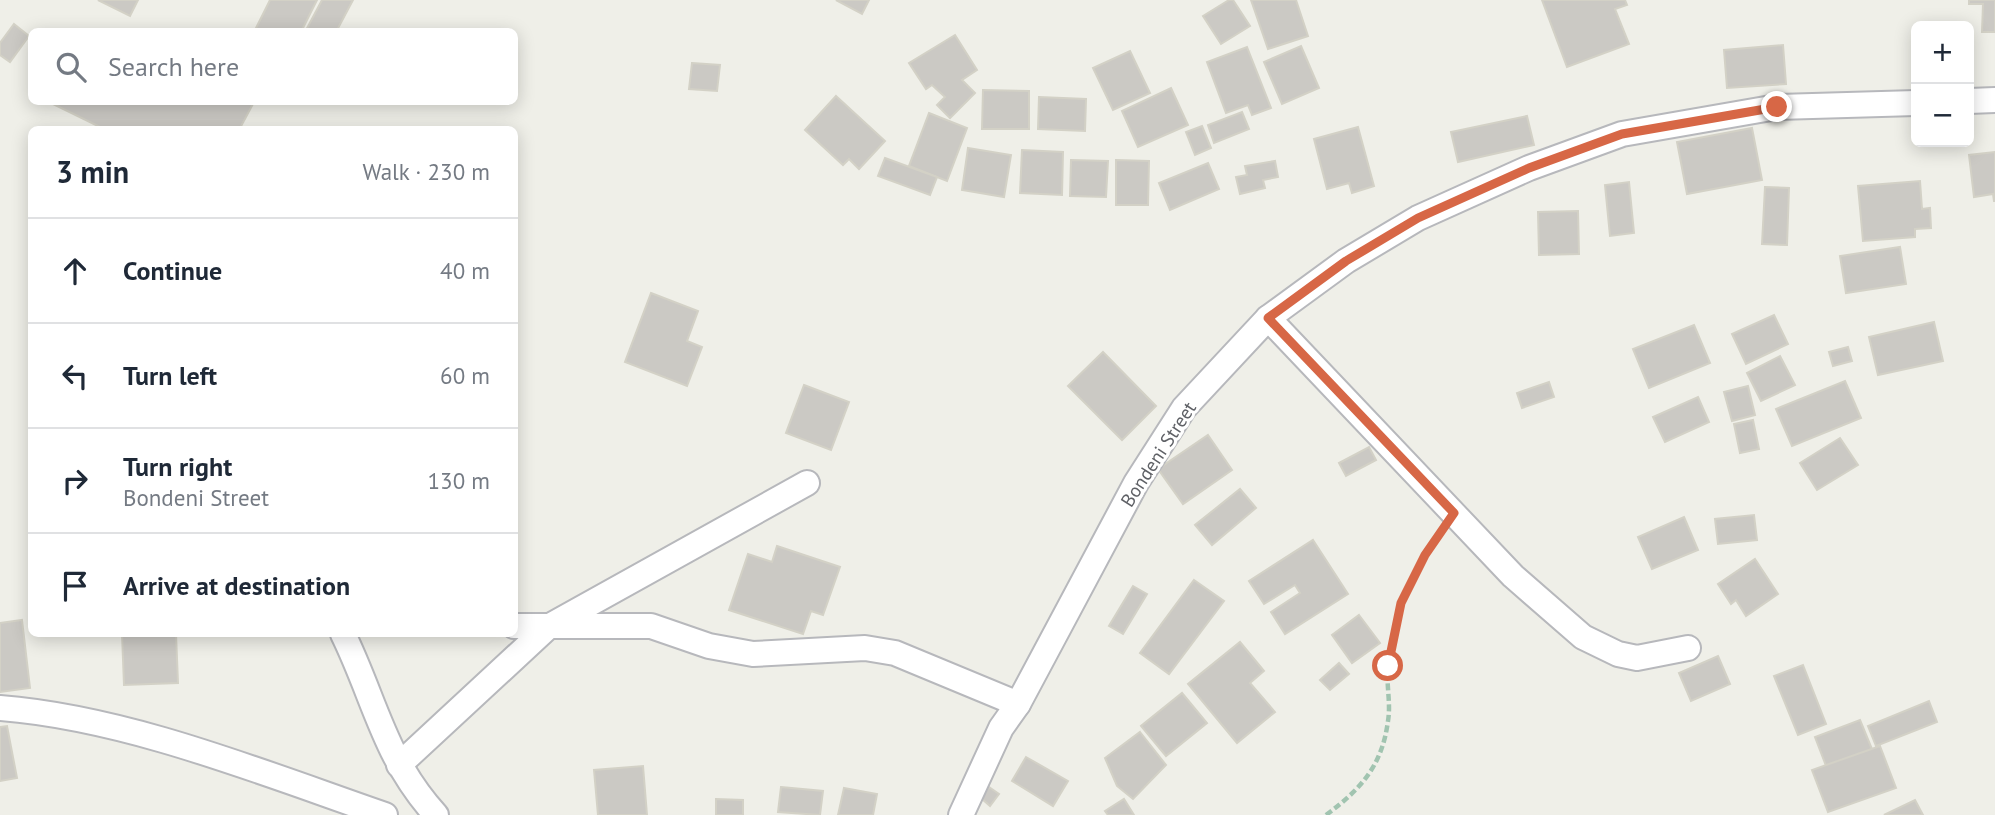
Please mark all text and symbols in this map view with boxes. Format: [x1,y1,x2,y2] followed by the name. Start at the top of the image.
[1911,21,1974,147] map controls
[1911,21,1974,84] button: +
[28,28,518,105] search box
[52,48,90,86] icon: search
[108,50,239,83] text: Search here
[1911,84,1974,147] button: −
[1761,91,1792,122] route end
[56,152,129,191] text: 3 min
[363,157,490,186] text: Walk · 230 m
[56,252,94,290] icon: ahead
[123,254,222,287] text: Continue
[440,256,490,285] text: 40 m
[56,357,94,395] icon: left
[123,359,217,392] text: Turn left
[440,361,490,390] text: 60 m
[1115,396,1201,511] street label: Bondeni Street
[123,450,232,483] text: Turn right
[56,462,94,500] icon: right
[428,466,490,495] text: 130 m
[123,483,269,512] text: Bondeni Street
[56,567,94,605] icon: arrive
[123,569,350,602] text: Arrive at destination
[1372,650,1403,681] route start

